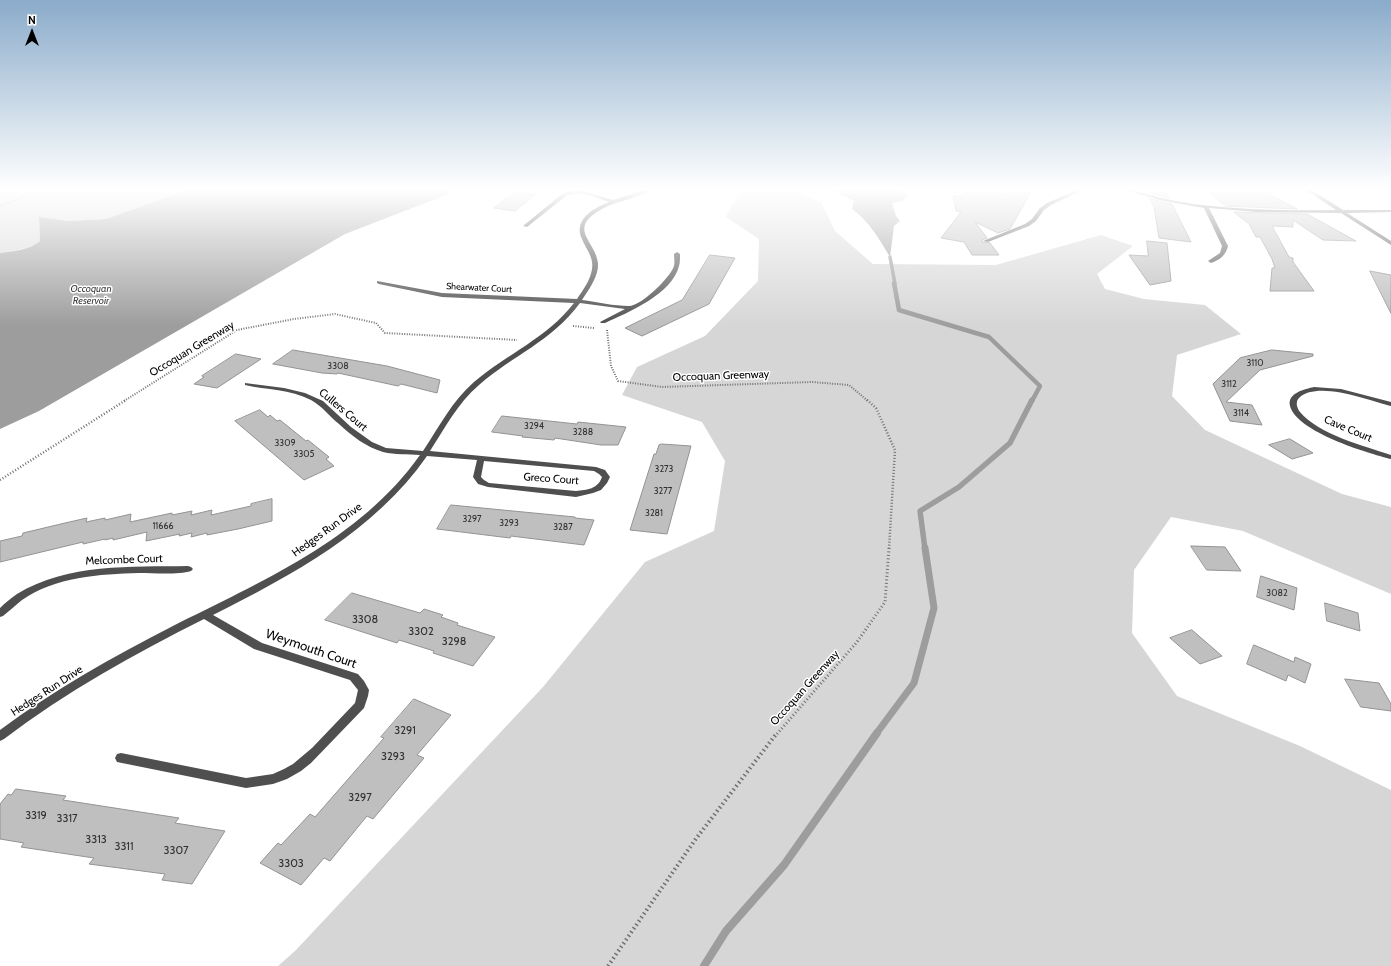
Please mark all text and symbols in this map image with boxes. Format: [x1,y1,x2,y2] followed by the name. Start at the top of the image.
[12,12,52,52] north arrow
[28,13,36,27] text: N
[446,281,512,295] street label: Shearwater Court
[70,283,112,306] water label: Occoquan Reservoir
[147,318,237,380] street label: Occoquan Greenway
[1246,358,1264,368] house number: 3110
[327,361,349,371] house number: 3308
[672,368,770,384] street label: Occoquan Greenway
[1221,379,1237,389] house number: 3112
[316,386,370,434] street label: Cullers Court
[1233,408,1249,418] house number: 3114
[1322,413,1374,445] street label: Cave Court
[524,421,544,431] house number: 3294
[573,427,593,437] house number: 3288
[274,438,296,448] house number: 3309
[294,449,314,459] house number: 3305
[655,464,673,474] house number: 3273
[523,470,579,488] street label: Greco Court
[654,486,672,496] house number: 3277
[290,500,364,560] street label: Hedges Run Drive
[645,508,663,518] house number: 3281
[462,514,482,524] house number: 3297
[499,518,519,528] house number: 3293
[152,521,174,531] house number: 11666
[553,522,573,532] house number: 3287
[85,552,163,568] street label: Melcombe Court
[1266,588,1288,598] house number: 3082
[352,613,378,627] house number: 3308
[408,625,434,639] house number: 3302
[264,626,358,672] street label: Weymouth Court
[442,635,466,649] house number: 3298
[768,648,842,728] street label: Occoquan Greenway
[9,663,85,719] street label: Hedges Run Drive
[394,724,416,738] house number: 3291
[381,750,405,764] house number: 3293
[348,791,372,805] house number: 3297
[25,809,47,823] house number: 3319
[56,812,78,826] house number: 3317
[85,833,107,847] house number: 3313
[114,840,134,854] house number: 3311
[164,844,188,858] house number: 3307
[278,857,304,871] house number: 3303

